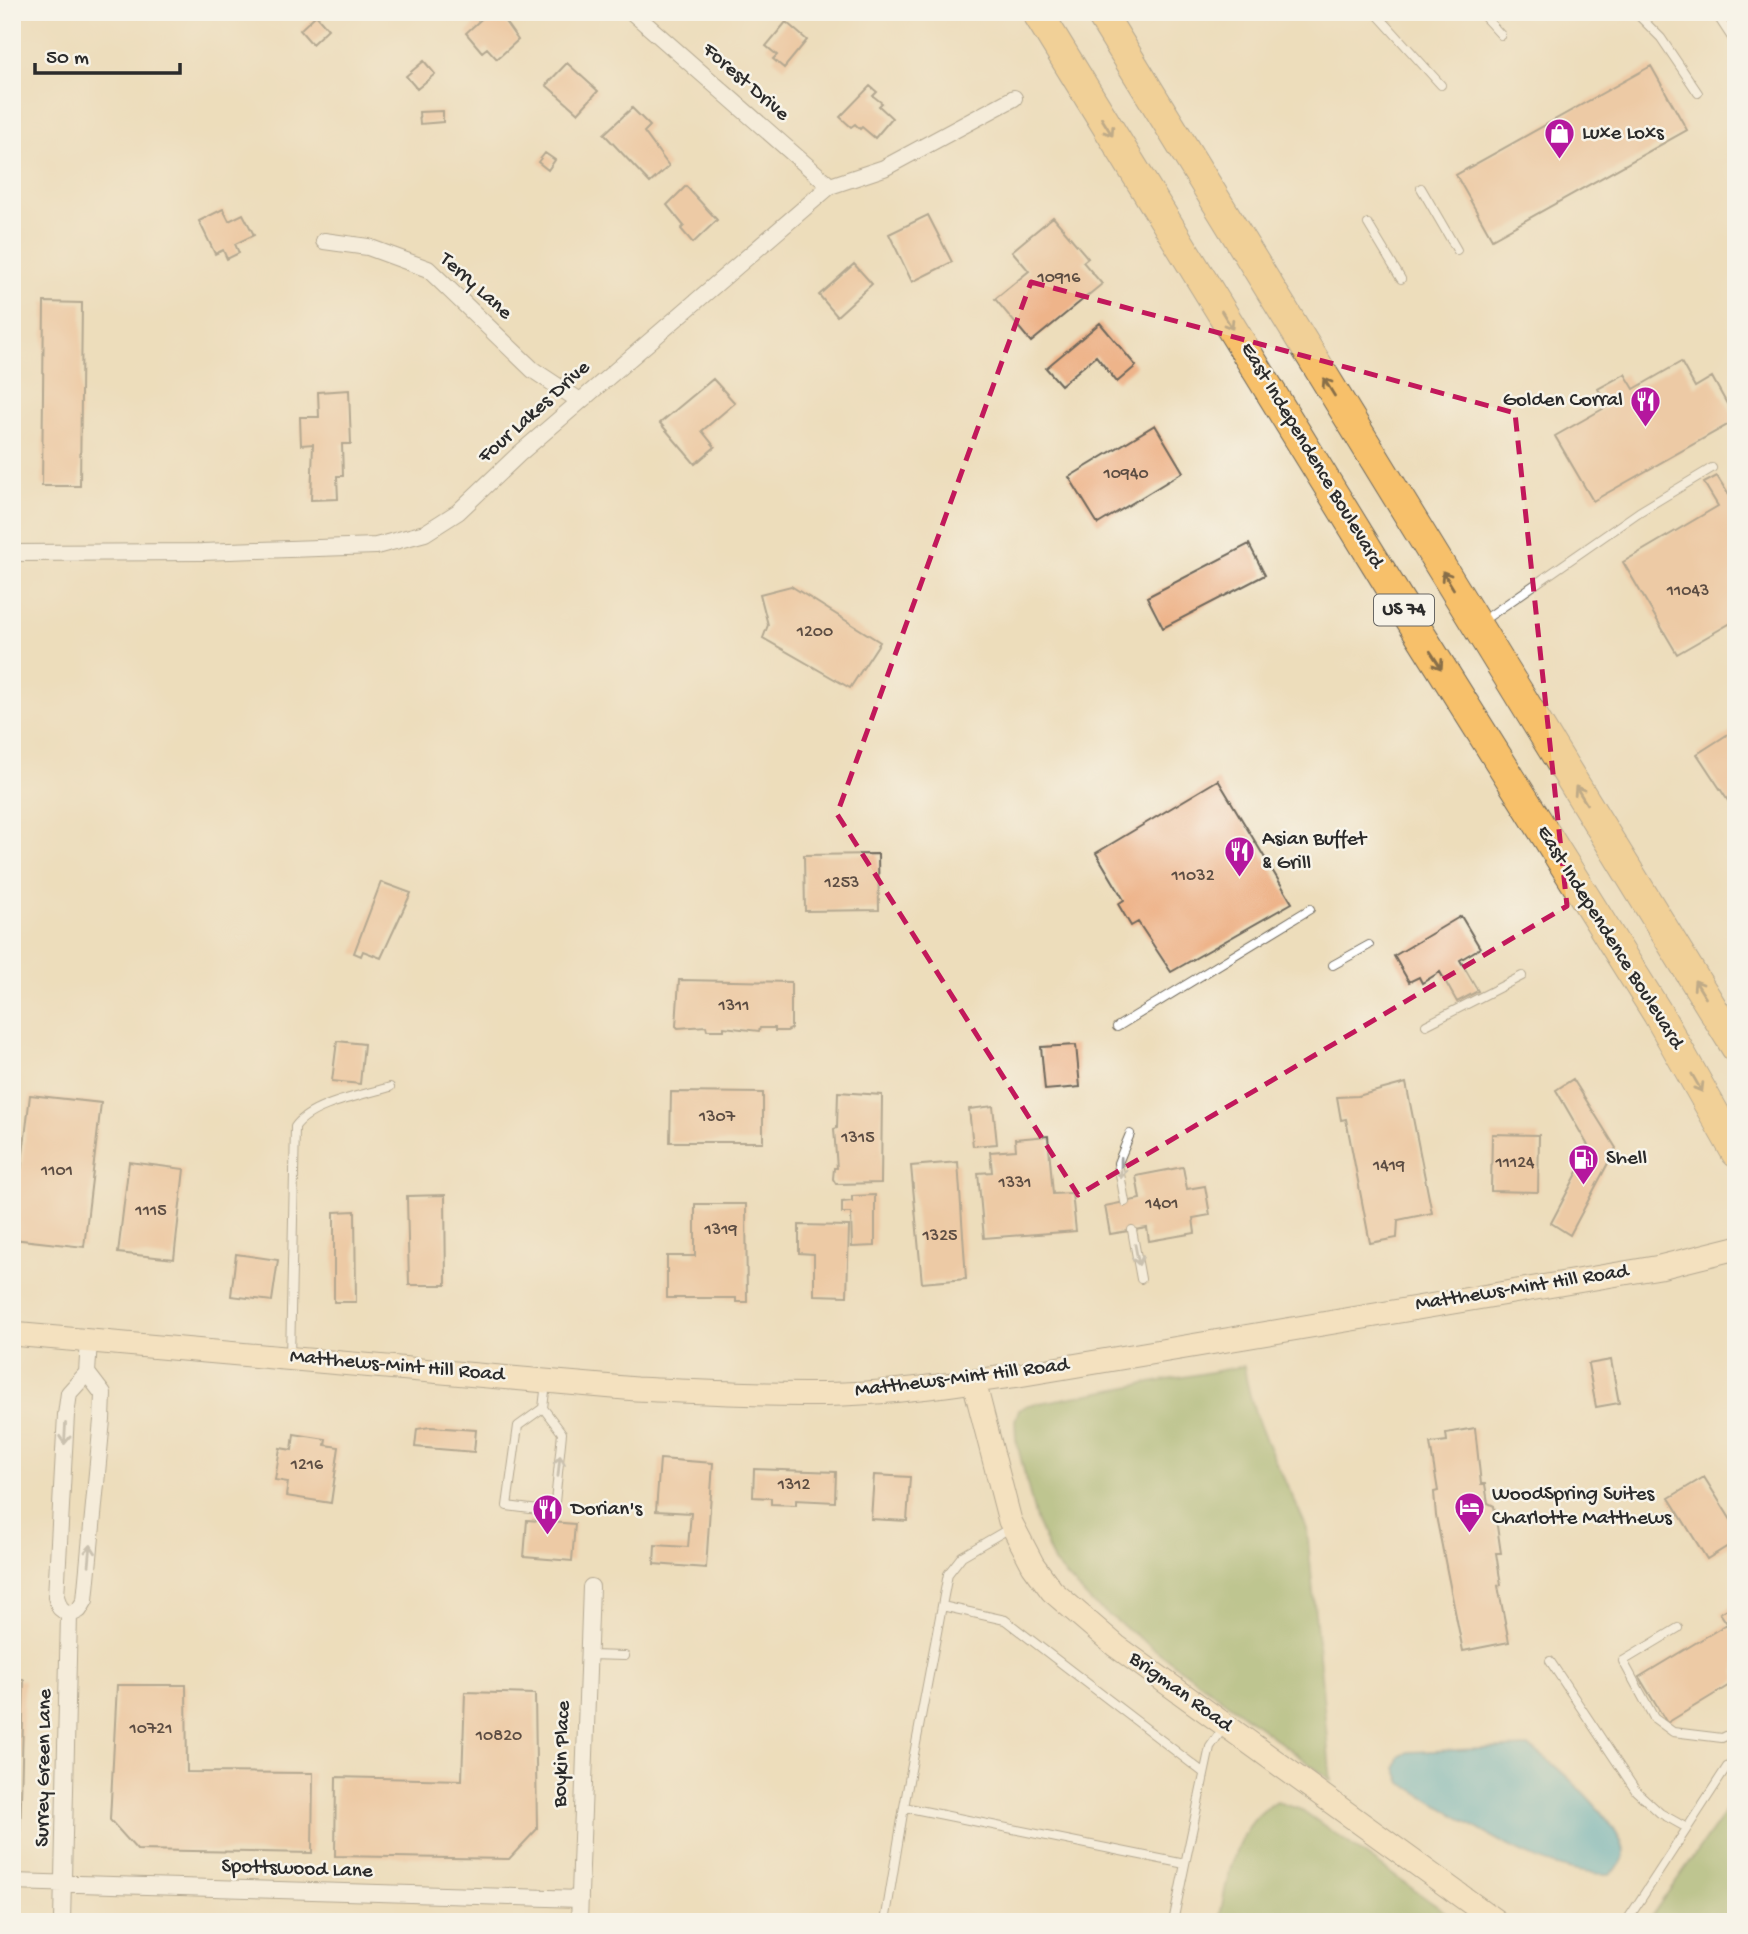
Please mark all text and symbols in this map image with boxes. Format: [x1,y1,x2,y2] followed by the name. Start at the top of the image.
[35,32,180,76] scale bar
[696,38,794,128] street label: Forest Drive
[46,47,89,72] text: 50 m
[1100,116,1114,136] one-way arrow
[1542,117,1576,161] shop icon: Luxe Loxs
[1582,122,1665,147] place label: Luxe Loxs
[433,247,517,327] street label: Terry Lane
[1037,268,1081,289] house number: 10916
[1220,309,1234,329] one-way arrow
[1234,339,1389,575] street label: East Independence Boulevard
[473,355,597,470] street label: Four Lakes Drive
[1322,377,1336,397] one-way arrow
[1629,384,1663,428] restaurant icon: Golden Corral
[1503,389,1623,414] place label: Golden Corral
[1102,464,1149,485] house number: 10940
[1441,571,1455,591] one-way arrow
[1666,581,1709,602] house number: 11043
[1374,594,1434,625] road number: US 74
[796,622,833,643] house number: 1200
[1430,649,1444,669] one-way arrow
[1573,785,1587,805] one-way arrow
[1530,822,1689,1056] street label: East Independence Boulevard
[1262,828,1369,877] place label: Asian Buffet & Grill
[1222,835,1256,879] restaurant icon: Asian Buffet & Grill
[1171,866,1215,887] house number: 11032
[824,873,859,894] house number: 1253
[1692,979,1706,999] one-way arrow
[717,996,750,1017] house number: 1311
[1690,1072,1704,1092] one-way arrow
[698,1107,736,1128] house number: 1307
[840,1128,875,1149] house number: 1315
[1566,1142,1600,1186] fuel station icon: Shell
[1606,1147,1647,1172] place label: Shell
[1494,1153,1535,1174] house number: 11124
[1114,1156,1128,1179] one-way arrow
[1372,1156,1405,1177] house number: 1419
[40,1161,73,1182] house number: 1101
[997,1173,1032,1194] house number: 1331
[1144,1194,1179,1215] house number: 1401
[134,1201,167,1222] house number: 1115
[704,1220,737,1241] house number: 1319
[922,1226,957,1247] house number: 1325
[1130,1243,1144,1266] one-way arrow
[1414,1260,1632,1318] street label: Matthews-Mint Hill Road
[289,1345,507,1389] street label: Matthews-Mint Hill Road
[854,1353,1072,1405] street label: Matthews-Mint Hill Road
[58,1422,71,1445] one-way arrow
[290,1455,324,1476] house number: 1216
[553,1455,566,1478] one-way arrow
[777,1475,811,1496] house number: 1312
[1492,1483,1673,1532] place label: WoodSpring Suites Charlotte Matthews
[1452,1490,1486,1534] hotel icon: WoodSpring Suites Charlotte Matthews
[531,1493,565,1537] restaurant icon: Dorian's
[569,1498,644,1523] place label: Dorian's
[84,1544,97,1566] one-way arrow
[1122,1646,1238,1740] street label: Brigman Road
[31,1688,59,1847] street label: Surrey Green Lane
[549,1699,577,1809] street label: Boykin Place
[129,1719,172,1740] house number: 10721
[475,1726,522,1747] house number: 10820
[221,1855,374,1885] street label: Spottswood Lane

